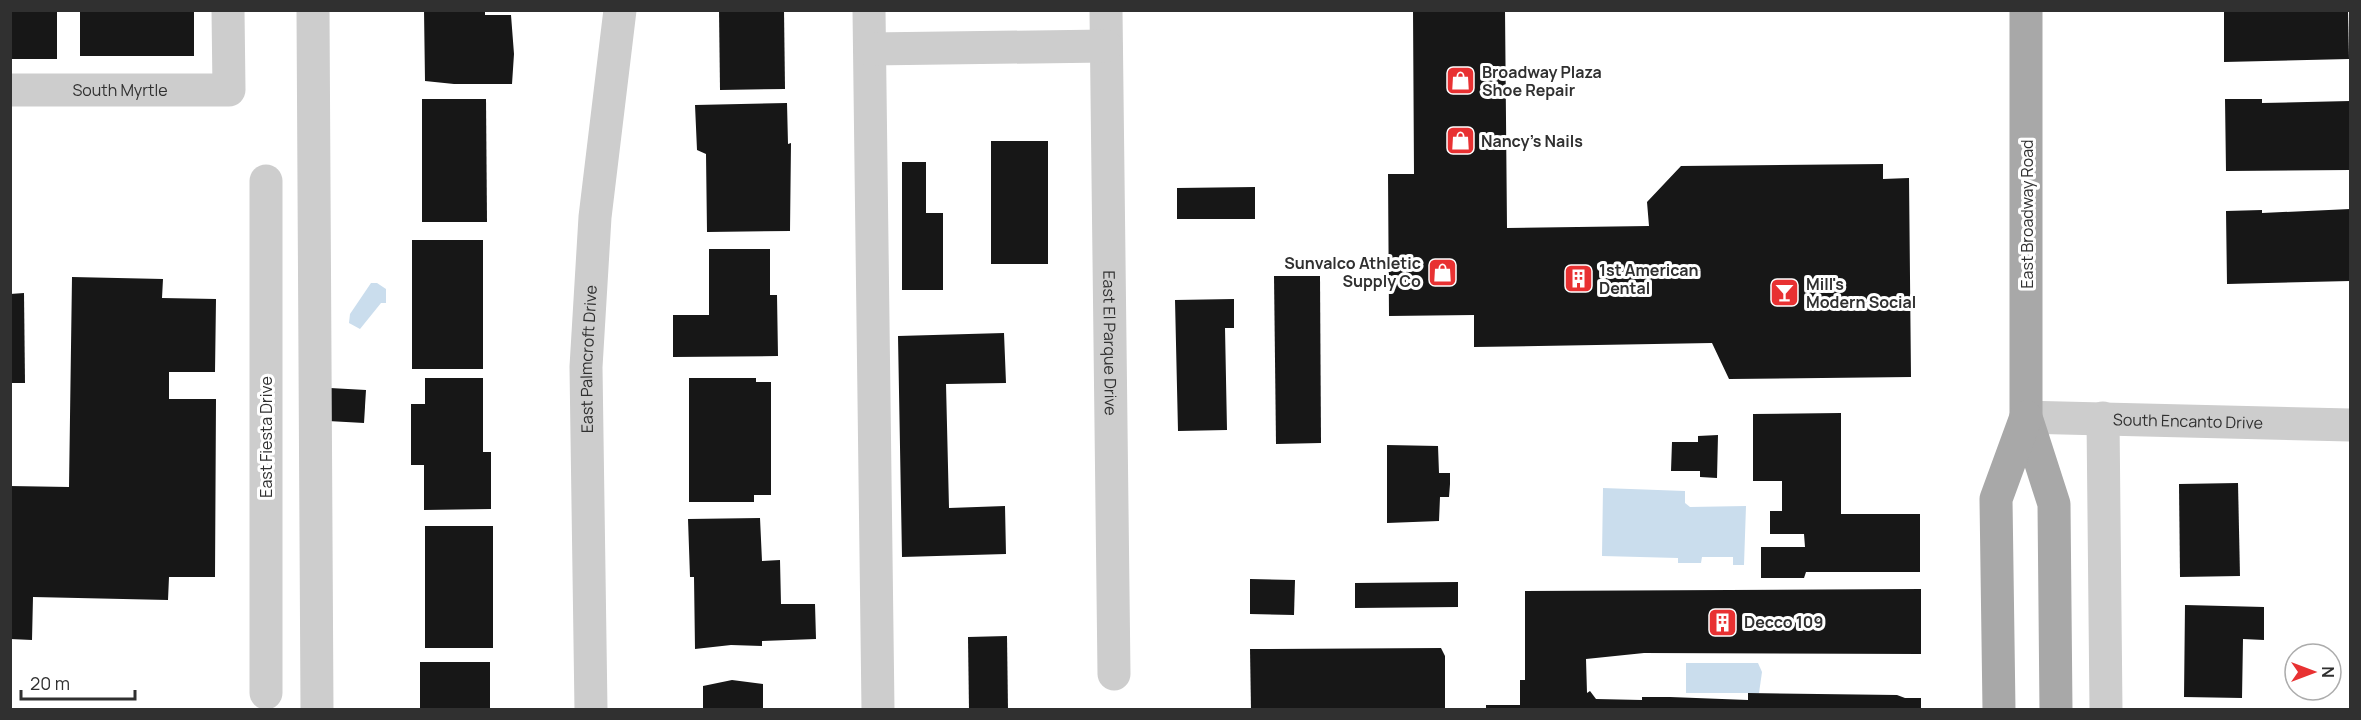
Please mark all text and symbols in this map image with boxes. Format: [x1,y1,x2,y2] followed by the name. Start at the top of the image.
[1482,61,1602,101] place label: Broadway Plaza Shoe Repair
[1445,65,1477,97] shop icon: Broadway Plaza Shoe Repair
[72,79,168,101] street label: South Myrtle
[1444,125,1476,157] shop icon: Nancy's Nails
[1481,130,1583,152] place label: Nancy's Nails
[2016,139,2038,289] street label: East Broadway Road
[1284,252,1421,292] place label: Sunvalco Athletic Supply Co
[1426,256,1458,288] shop icon: Sunvalco Athletic Supply Co
[1599,259,1699,299] place label: 1st American Dental
[1562,263,1594,295] building icon: 1st American Dental
[1098,270,1122,416] street label: East El Parque Drive
[1806,273,1916,313] place label: Mill's Modern Social
[1769,277,1801,309] bar icon: Mill's Modern Social
[575,284,602,433] street label: East Palmcroft Drive
[255,376,277,498] street label: East Fiesta Drive
[2113,408,2263,434] street label: South Encanto Drive
[1707,606,1739,638] building icon: Decco 109
[1744,611,1823,633] place label: Decco 109
[2283,642,2343,702] north arrow
[21,663,135,701] scale bar
[2317,666,2339,678] text: N
[30,671,70,695] text: 20 m

